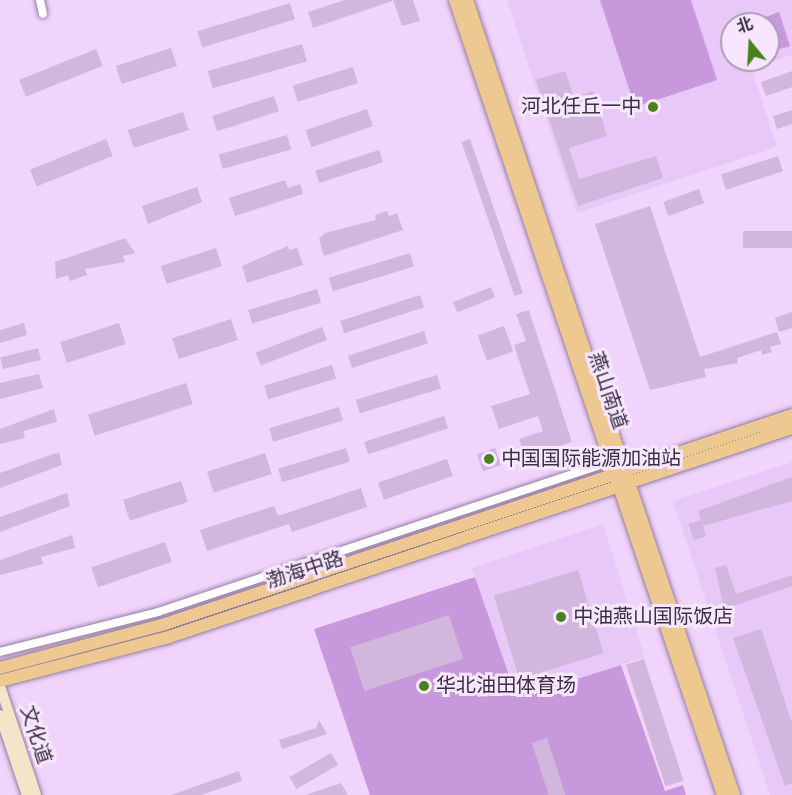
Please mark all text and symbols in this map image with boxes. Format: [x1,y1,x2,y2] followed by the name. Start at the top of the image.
[720,12,780,72] north arrow
[734,15,755,38] text: 北
[521,95,641,119] place label: 河北任丘一中
[646,100,660,114] marker: 河北任丘一中
[583,349,631,433] street label: 燕山南道
[501,447,681,471] place label: 中国国际能源加油站
[482,452,496,466] marker: 中国国际能源加油站
[263,547,347,595] street label: 渤海中路
[573,605,733,629] place label: 中油燕山国际饭店
[554,610,568,624] marker: 中油燕山国际饭店
[436,674,576,698] place label: 华北油田体育场
[417,679,431,693] marker: 华北油田体育场
[14,703,56,767] street label: 文化道

